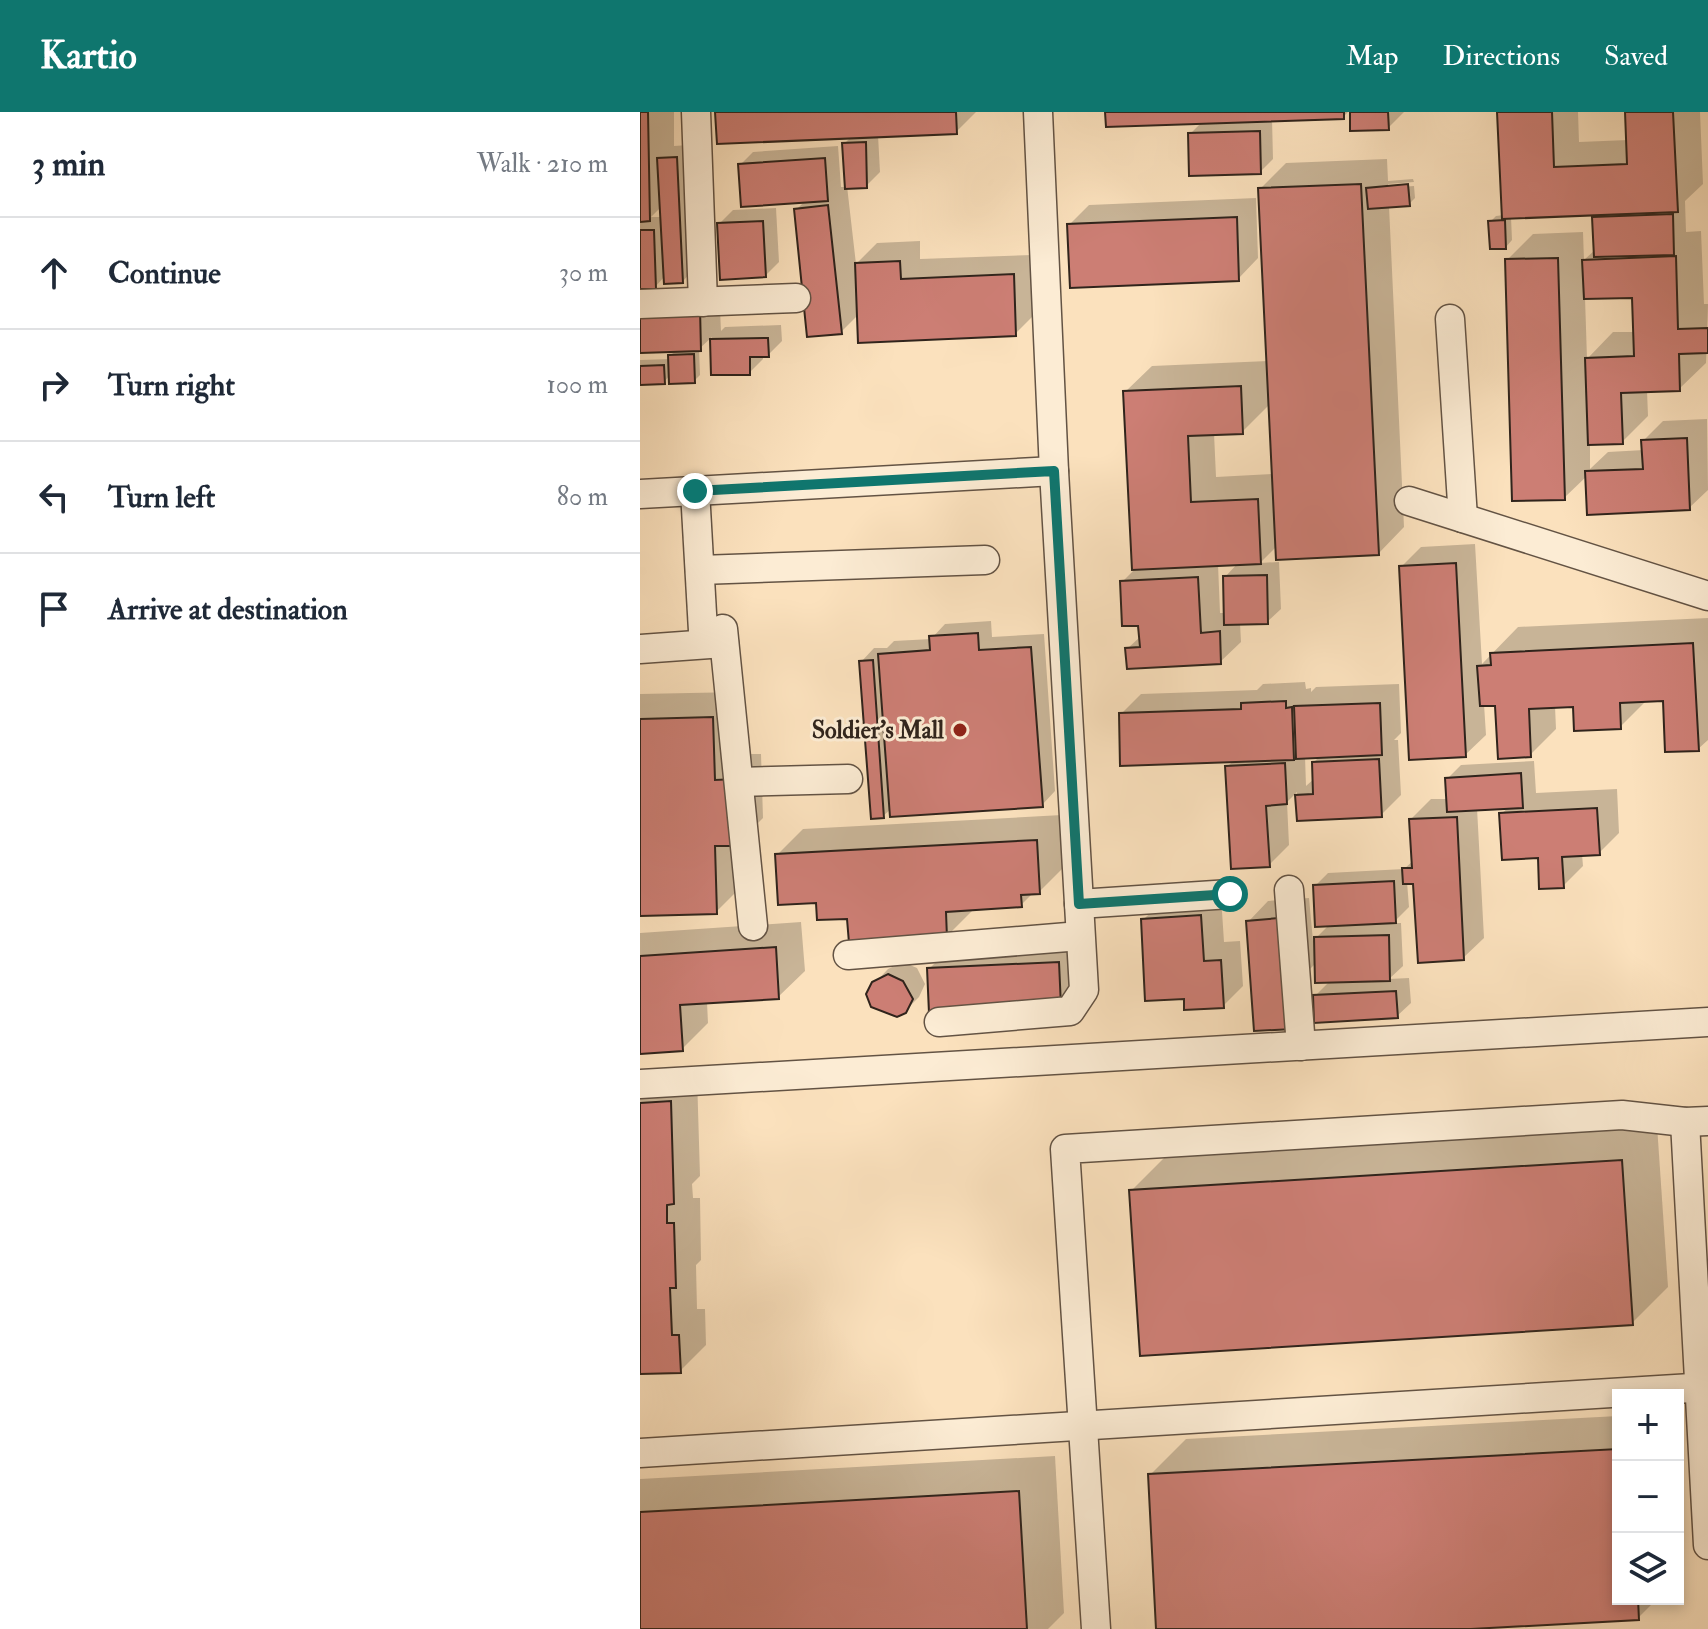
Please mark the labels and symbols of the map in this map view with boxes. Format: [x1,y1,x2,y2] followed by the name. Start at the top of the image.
[677,473,713,509] route end
[812,715,945,746] place label: Soldier's Mall
[951,721,969,739] marker: Soldier's Mall
[1212,876,1248,912] route start

